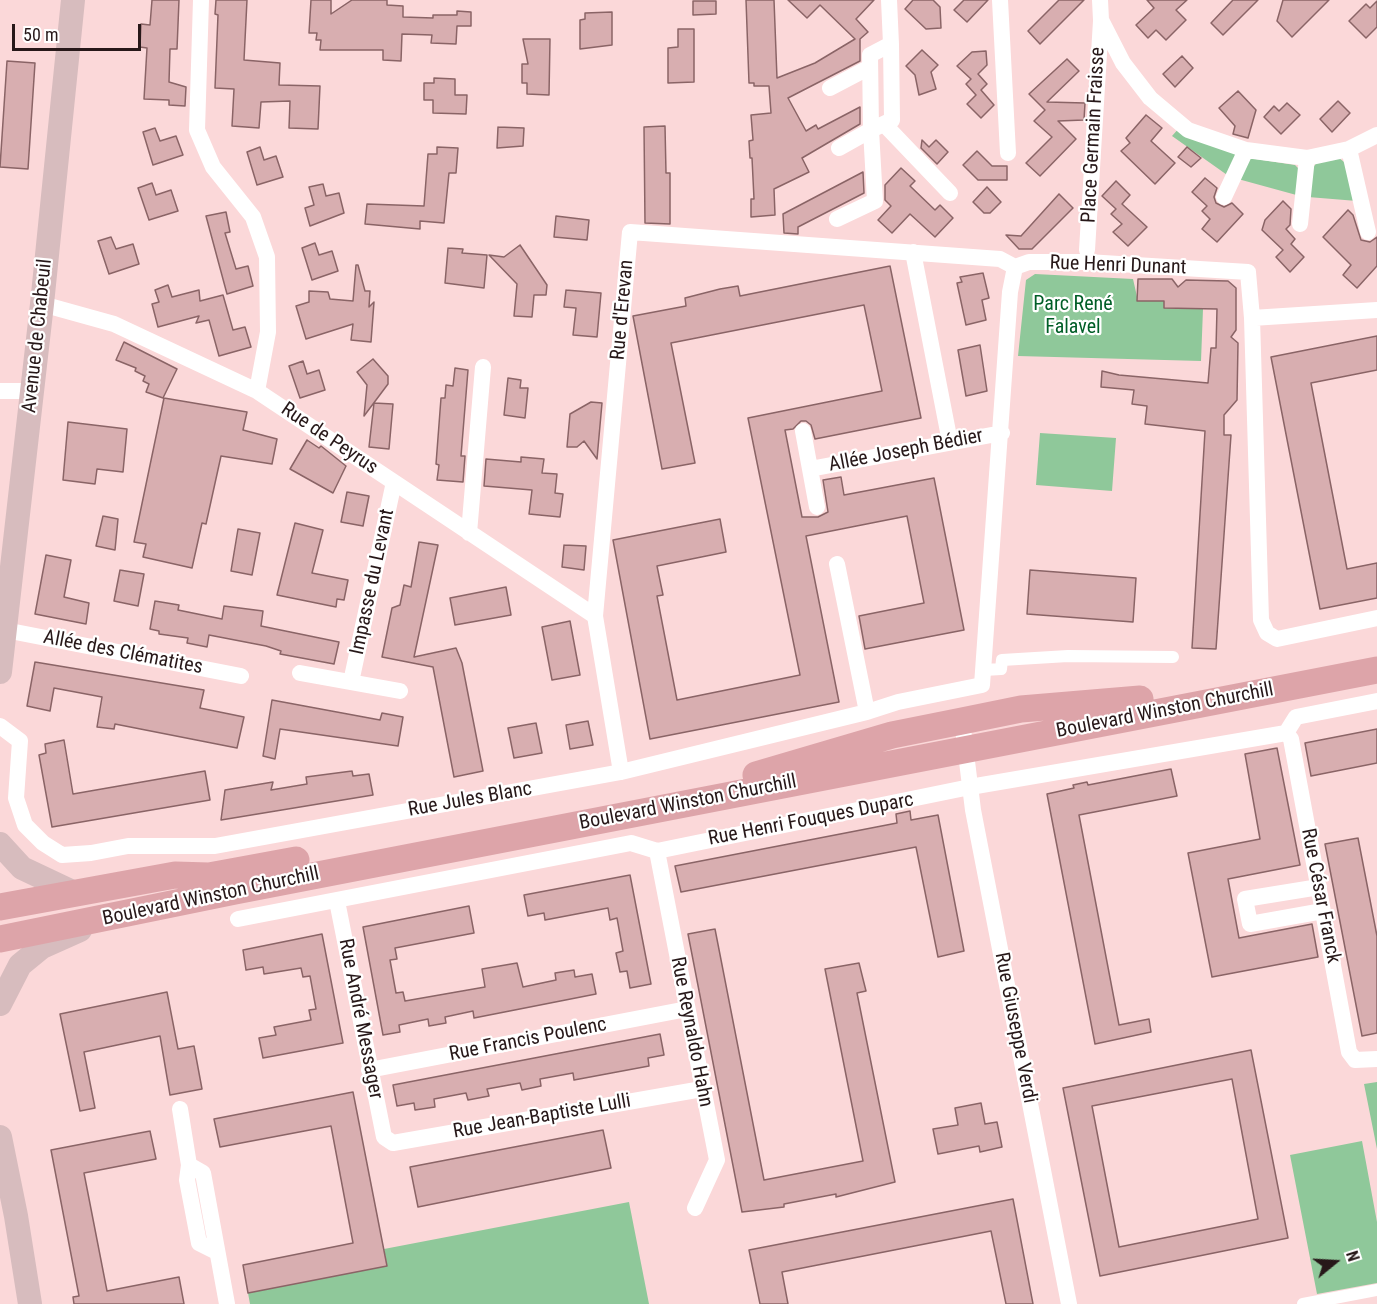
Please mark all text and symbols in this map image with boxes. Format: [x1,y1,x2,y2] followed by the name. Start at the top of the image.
[15,12,144,50] scale bar
[23,24,58,45] text: 50 m
[1077,46,1111,224] street label: Place Germain Fraisse
[1049,252,1187,280] street label: Rue Henri Dunant
[18,258,58,414] street label: Avenue de Chabeuil
[607,259,639,361] street label: Rue d'Erevan
[1033,293,1113,340] park label: Parc René Falavel
[276,398,382,480] street label: Rue de Peyrus
[827,424,985,478] street label: Allée Joseph Bédier
[346,507,400,657] street label: Impasse du Levant
[41,626,205,680] street label: Allée des Clématites
[1054,678,1276,744] street label: Boulevard Winston Churchill
[577,770,799,836] street label: Boulevard Winston Churchill
[406,777,534,823] street label: Rue Jules Blanc
[706,788,916,852] street label: Rue Henri Fouques Duparc
[1295,827,1345,965] street label: Rue César Franck
[101,862,321,932] street label: Boulevard Winston Churchill
[333,937,387,1101] street label: Rue André Messager
[989,951,1041,1105] street label: Rue Giuseppe Verdi
[665,955,717,1109] street label: Rue Reynaldo Hahn
[447,1013,609,1067] street label: Rue Francis Poulenc
[451,1090,633,1144] street label: Rue Jean-Baptiste Lulli
[1305,1232,1365,1292] north arrow
[1342,1249,1363,1264] text: N

